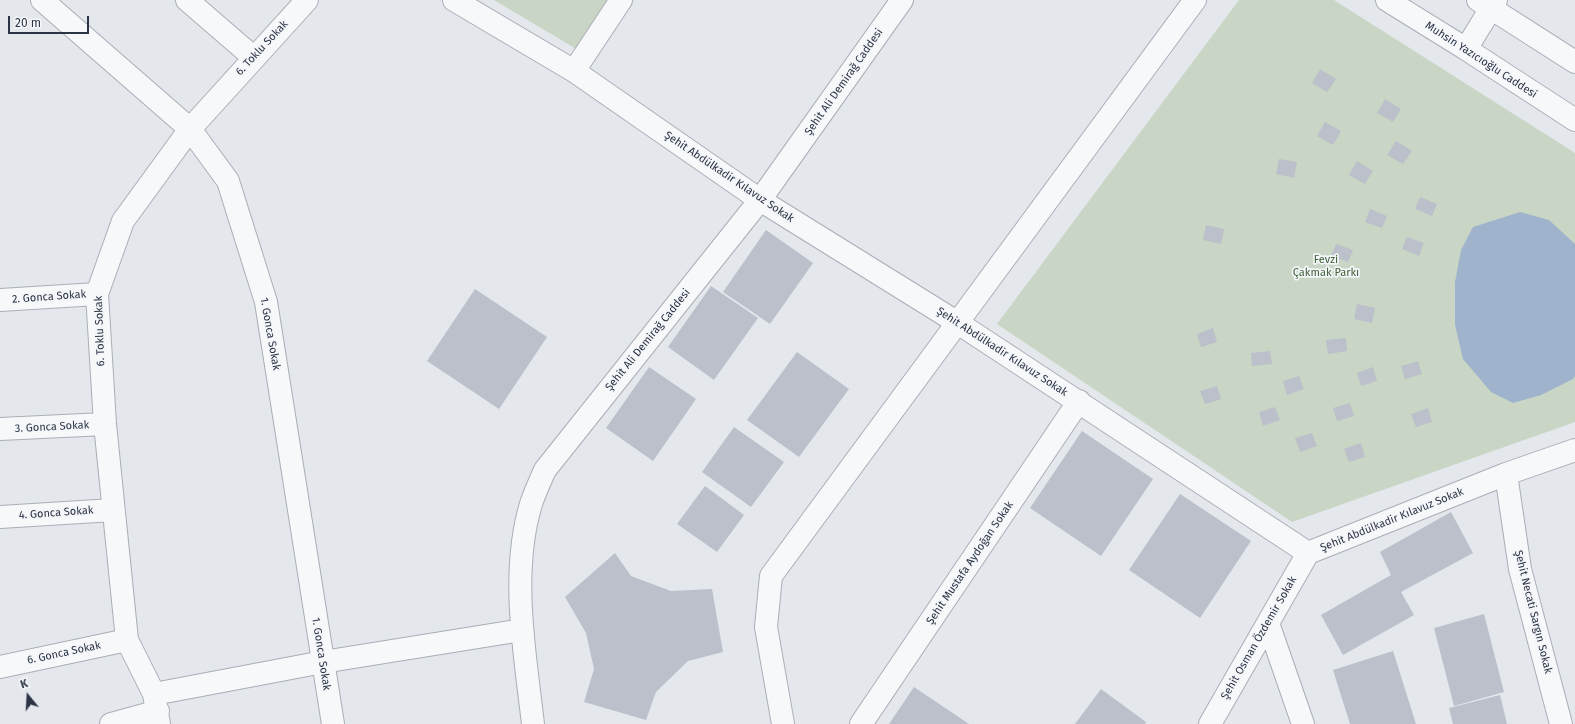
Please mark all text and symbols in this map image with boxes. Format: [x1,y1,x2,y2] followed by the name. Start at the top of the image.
[10,8,91,34] scale bar
[15,16,41,30] text: 20 m
[233,18,291,78] street label: 6. Toklu Sokak
[1423,19,1539,101] street label: Muhsin Yazıcıoğlu Caddesi
[802,26,886,138] street label: Şehit Ali Demirağ Caddesi
[662,129,796,225] street label: Şehit Abdülkadir Kılavuz Sokak
[1293,253,1359,279] park label: Fevzi Çakmak Parkı
[603,286,693,394] street label: Şehit Ali Demirağ Caddesi
[11,288,87,306] street label: 2. Gonca Sokak
[92,295,108,367] street label: 6. Toklu Sokak
[257,297,283,371] street label: 1. Gonca Sokak
[934,305,1070,399] street label: Şehit Abdülkadir Kılavuz Sokak
[15,418,89,436] street label: 3. Gonca Sokak
[1318,485,1466,555] street label: Şehit Abdülkadir Kılavuz Sokak
[924,499,1016,627] street label: Şehit Mustafa Aydoğan Sokak
[18,504,94,522] street label: 4. Gonca Sokak
[1511,549,1555,675] street label: Şehit Necati Sargın Sokak
[1218,574,1300,702] street label: Şehit Osman Özdemir Sokak
[309,617,333,691] street label: 1. Gonca Sokak
[26,639,102,667] street label: 6. Gonca Sokak
[8,676,48,716] north arrow
[19,677,29,691] text: K

